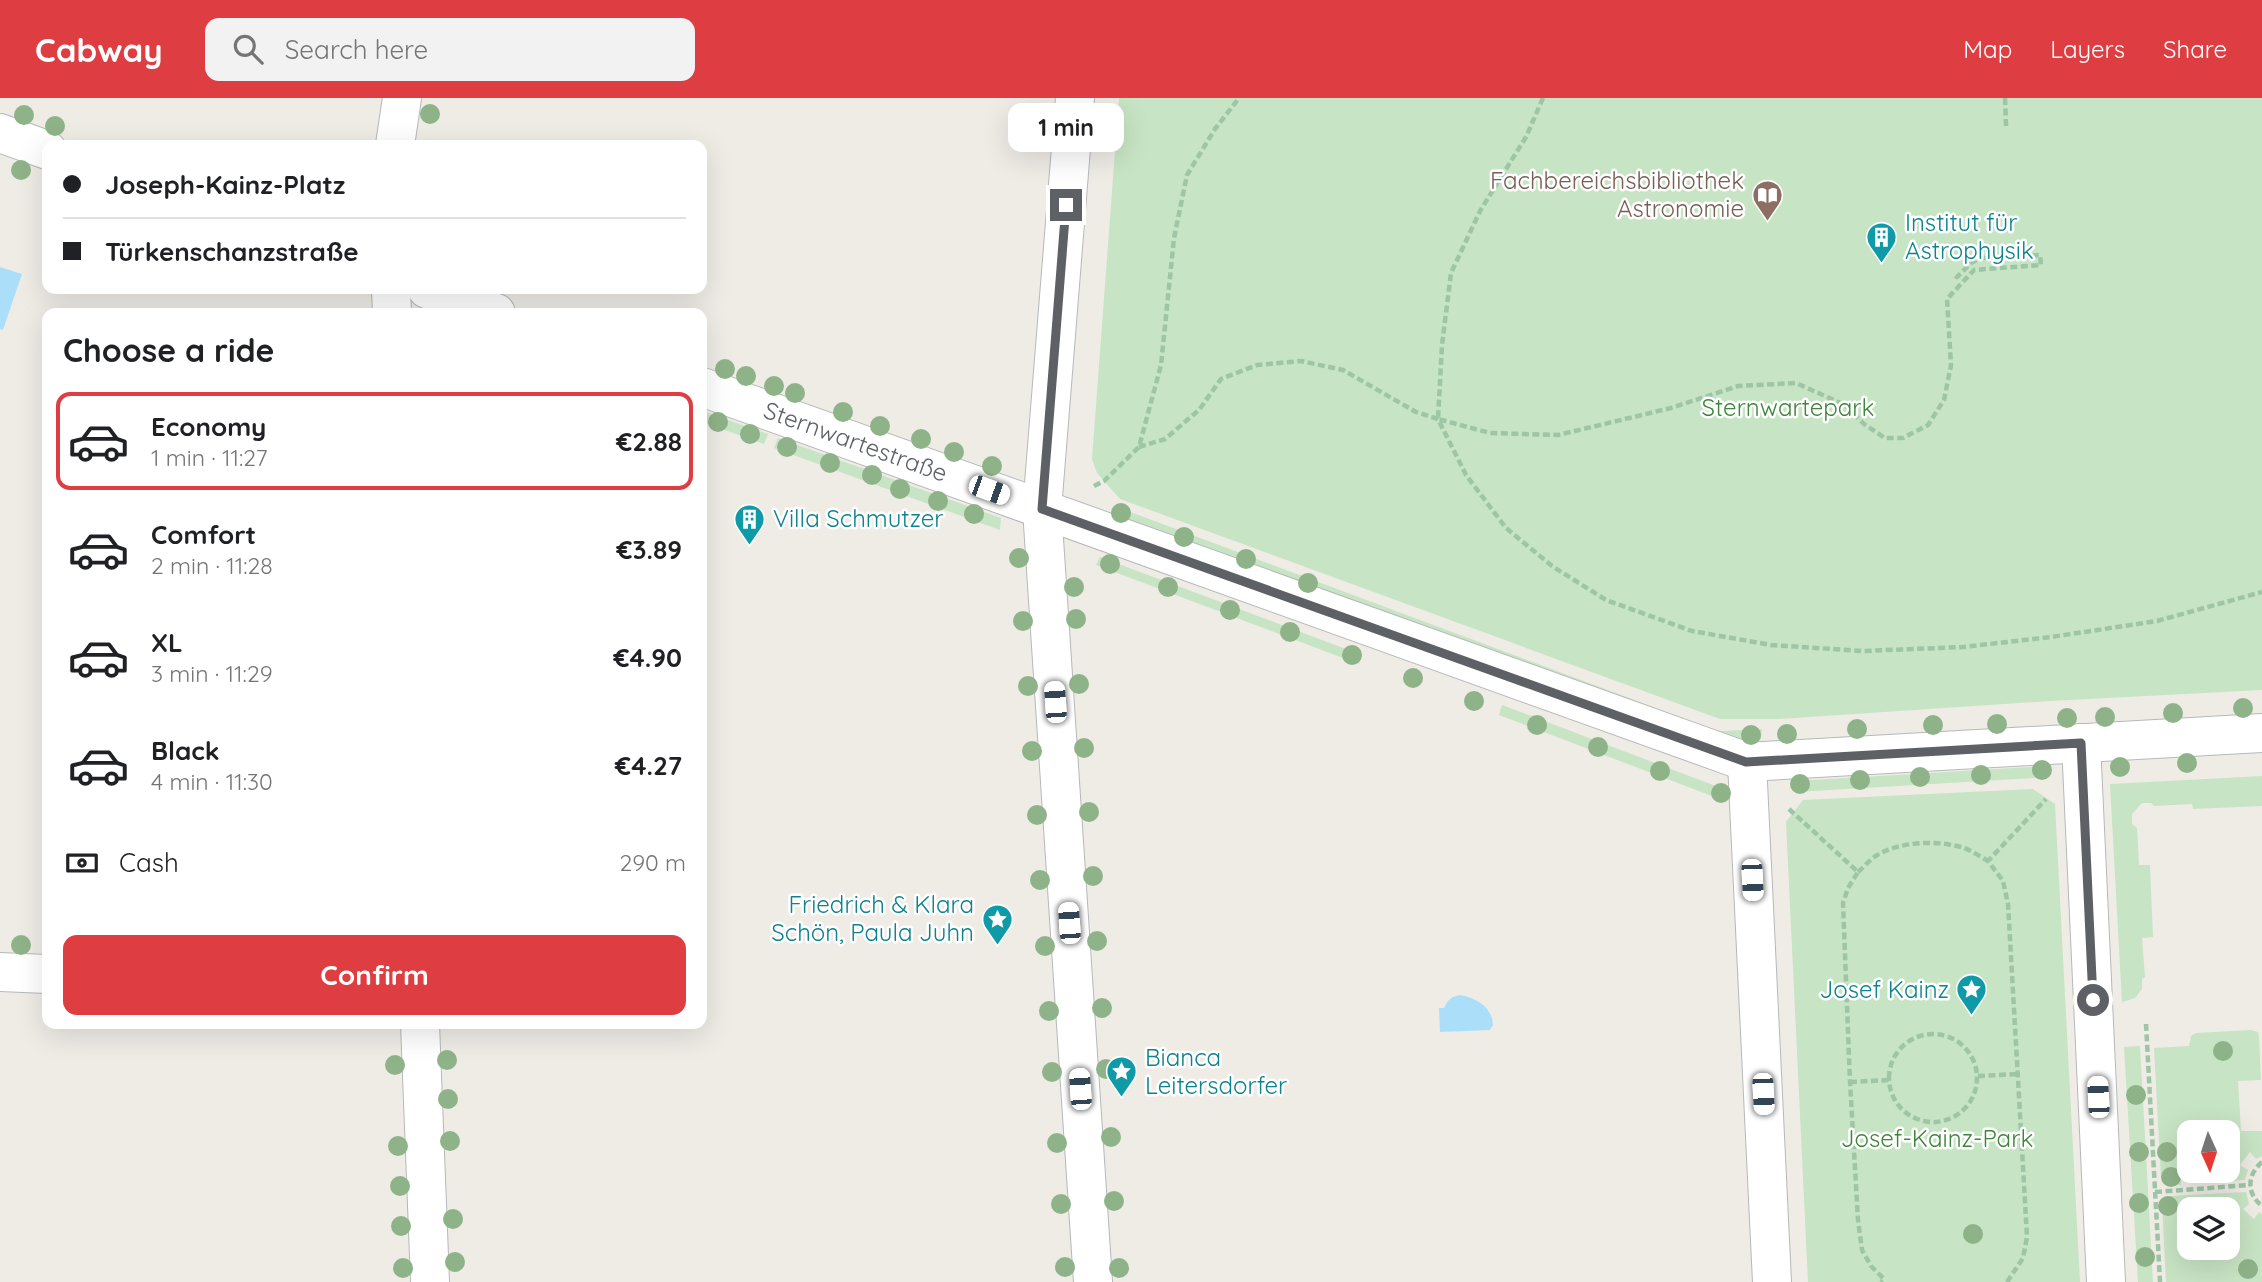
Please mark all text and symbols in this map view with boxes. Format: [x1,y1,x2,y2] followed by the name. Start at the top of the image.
[205,18,695,81] search box
[35,29,163,70] text: Cabway
[229,30,267,68] icon: search
[285,33,428,66] text: Search here
[1963,34,2012,64] text: Map
[2050,34,2125,64] text: Layers
[2163,34,2227,64] text: Share
[1008,104,1124,153] callout: 1 min
[1038,113,1094,142] text: 1 min
[1490,165,1744,223] place label: Fachbereichsbibliothek Astronomie
[105,168,345,201] text: Joseph-Kainz-Platz
[1750,178,1784,222] library icon: Fachbereichsbibliothek Astronomie
[1050,189,1082,221] route end
[1905,207,2034,265] place label: Institut für Astrophysik
[1865,220,1899,264] building icon: Institut für Astrophysik
[105,235,359,268] text: Türkenschanzstraße
[63,330,275,370] text: Choose a ride
[1702,392,1874,422] park label: Sternwartepark
[760,394,952,488] street label: Sternwartestraße
[67,410,130,473] icon: car
[151,410,266,443] text: Economy
[616,425,682,458] text: €2.88
[151,443,267,472] text: 1 min · 11:27
[966,473,1013,507] car
[733,502,767,546] building icon: Villa Schmutzer
[773,503,944,533] place label: Villa Schmutzer
[67,518,130,581] icon: car
[151,518,256,551] text: Comfort
[616,533,682,566] text: €3.89
[151,551,273,580] text: 2 min · 11:28
[67,626,130,689] icon: car
[151,626,183,659] text: XL
[613,641,682,674] text: €4.90
[151,659,272,688] text: 3 min · 11:29
[1044,680,1067,724] car
[67,734,130,797] icon: car
[151,734,220,767] text: Black
[615,749,682,782] text: €4.27
[151,767,273,796] text: 4 min · 11:30
[63,844,101,882] icon: cash
[119,846,179,879] text: Cash
[619,848,686,877] text: 290 m
[1741,858,1764,902] car
[771,889,974,947] place label: Friedrich & Klara Schön, Paula Juhn
[1058,901,1081,945] car
[980,902,1014,946] place icon: Friedrich & Klara Schön, Paula Juhn
[63,935,686,1015] button: Confirm
[1955,973,1989,1017] place icon: Josef Kainz
[1820,974,1949,1004] place label: Josef Kainz
[2077,984,2109,1016] route start
[1145,1042,1287,1100] place label: Bianca Leitersdorfer
[1105,1055,1139,1099] place icon: Bianca Leitersdorfer
[1069,1067,1092,1111] car
[1752,1072,1775,1116] car
[2087,1075,2110,1119] car
[2177,1120,2240,1183] north arrow
[2177,1120,2240,1260] map controls
[1841,1123,2033,1153] park label: Josef-Kainz-Park
[2177,1197,2240,1260] button: layers

